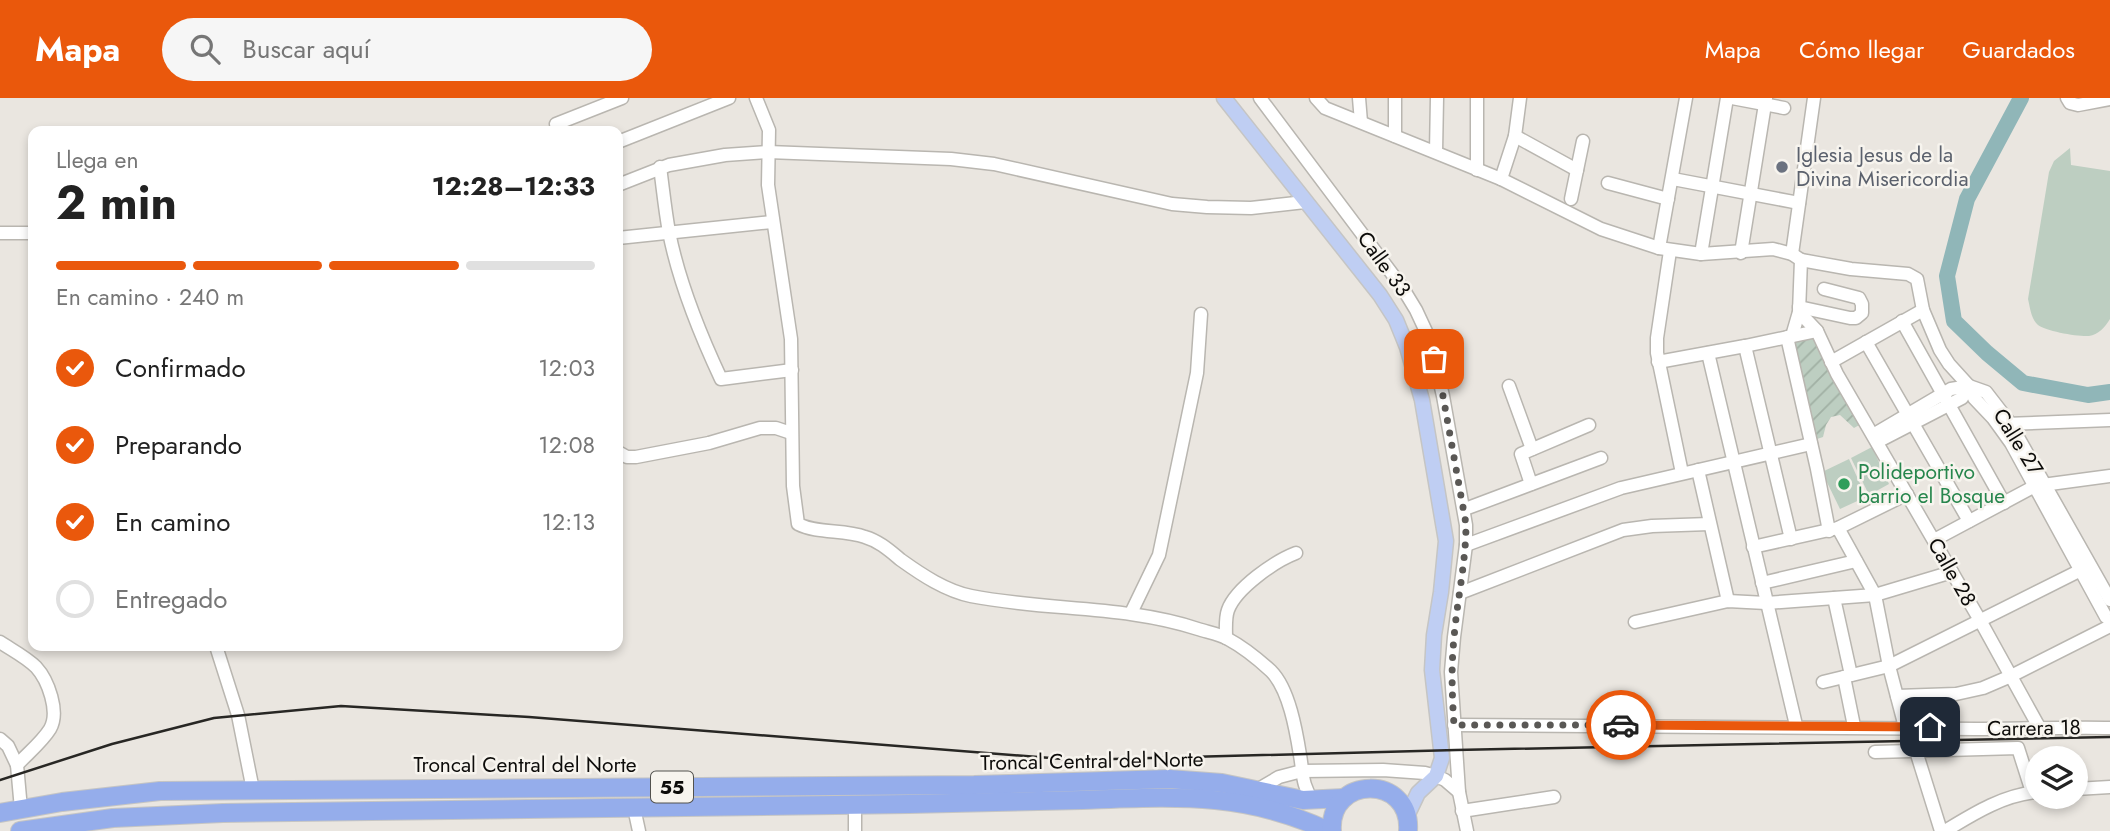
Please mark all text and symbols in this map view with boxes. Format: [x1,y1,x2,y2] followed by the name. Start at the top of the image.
[162,18,652,81] search box
[35,26,120,73] text: Mapa
[186,30,224,68] icon: search
[242,30,370,68] text: Buscar aquí
[1705,32,1761,67] text: Mapa
[1799,32,1924,67] text: Cómo llegar
[1962,32,2075,67] text: Guardados
[1796,140,1969,194] place label: Iglesia Jesus de la Divina Misericordia
[56,143,138,177] text: Llega en
[1774,159,1790,175] marker: Iglesia Jesus de la Divina Misericordia
[432,167,595,205] text: 12:28–12:33
[56,170,177,236] text: 2 min
[1350,225,1418,303] street label: Calle 33
[56,280,244,314] text: En camino · 240 m
[1404,329,1464,389] pin
[1415,340,1453,378] icon: bag
[56,349,94,387] icon: check
[115,349,246,387] text: Confirmado
[538,351,595,385] text: 12:03
[1986,403,2050,481] street label: Calle 27
[56,426,94,464] icon: check
[115,426,242,464] text: Preparando
[538,428,595,462] text: 12:08
[1858,457,2005,511] place label: Polideportivo barrio el Bosque
[1836,476,1852,492] marker: Polideportivo barrio el Bosque
[56,503,94,541] icon: check
[115,503,231,541] text: En camino
[542,505,595,539] text: 12:13
[1920,532,1984,612] street label: Calle 28
[115,580,227,618] text: Entregado
[1586,690,1656,760] courier
[1900,697,1960,757] pin
[1602,706,1640,744] icon: car
[1911,708,1949,746] icon: home
[1987,712,2081,744] street label: Carrera 18
[980,744,1204,778] street label: Troncal Central del Norte
[2025,746,2088,809] map controls
[2025,746,2088,809] button: layers
[413,750,637,780] street label: Troncal Central del Norte
[651,772,693,802] road number: 55

